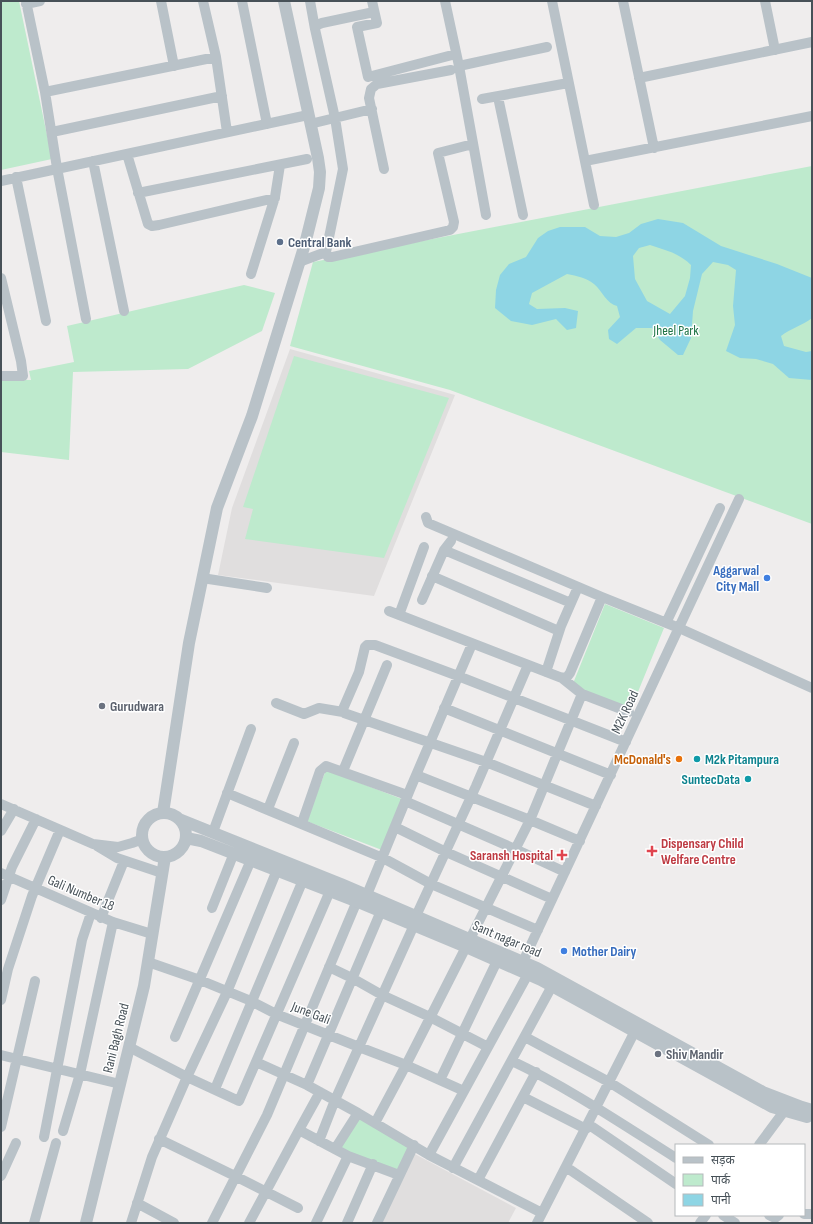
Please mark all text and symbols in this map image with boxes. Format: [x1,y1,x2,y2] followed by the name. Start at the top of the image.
[288,234,352,251] place label: Central Bank
[275,237,285,247] marker: Central Bank
[652,322,699,339] park label: Jheel Park
[712,562,759,595] place label: Aggarwal City Mall
[762,573,772,583] marker: Aggarwal City Mall
[608,687,642,736] street label: M2K Road
[110,698,164,715] place label: Gurudwara
[97,701,107,711] marker: Gurudwara
[614,751,671,768] place label: McDonald's
[705,751,779,768] place label: M2k Pitampura
[674,754,684,764] marker: McDonald's
[692,754,702,764] marker: M2k Pitampura
[682,771,740,788] place label: SuntecData
[743,774,753,784] marker: SuntecData
[661,835,744,868] place label: Dispensary Child Welfare Centre
[646,845,658,857] marker: Dispensary Child Welfare Centre
[470,847,553,864] place label: Saransh Hospital
[556,849,568,861] marker: Saransh Hospital
[45,871,117,915] street label: Gali Number 18
[470,917,544,961] street label: Sant nagar road
[572,943,637,960] place label: Mother Dairy
[559,946,569,956] marker: Mother Dairy
[288,997,333,1028] street label: June Gali
[99,1001,133,1075] street label: Rani Bagh Road
[666,1046,724,1063] place label: Shiv Mandir
[653,1049,663,1059] marker: Shiv Mandir
[675,1144,805,1216] legend
[711,1153,736,1168] text: सड़क
[711,1173,731,1188] text: पार्क
[711,1192,732,1208] text: पानी

